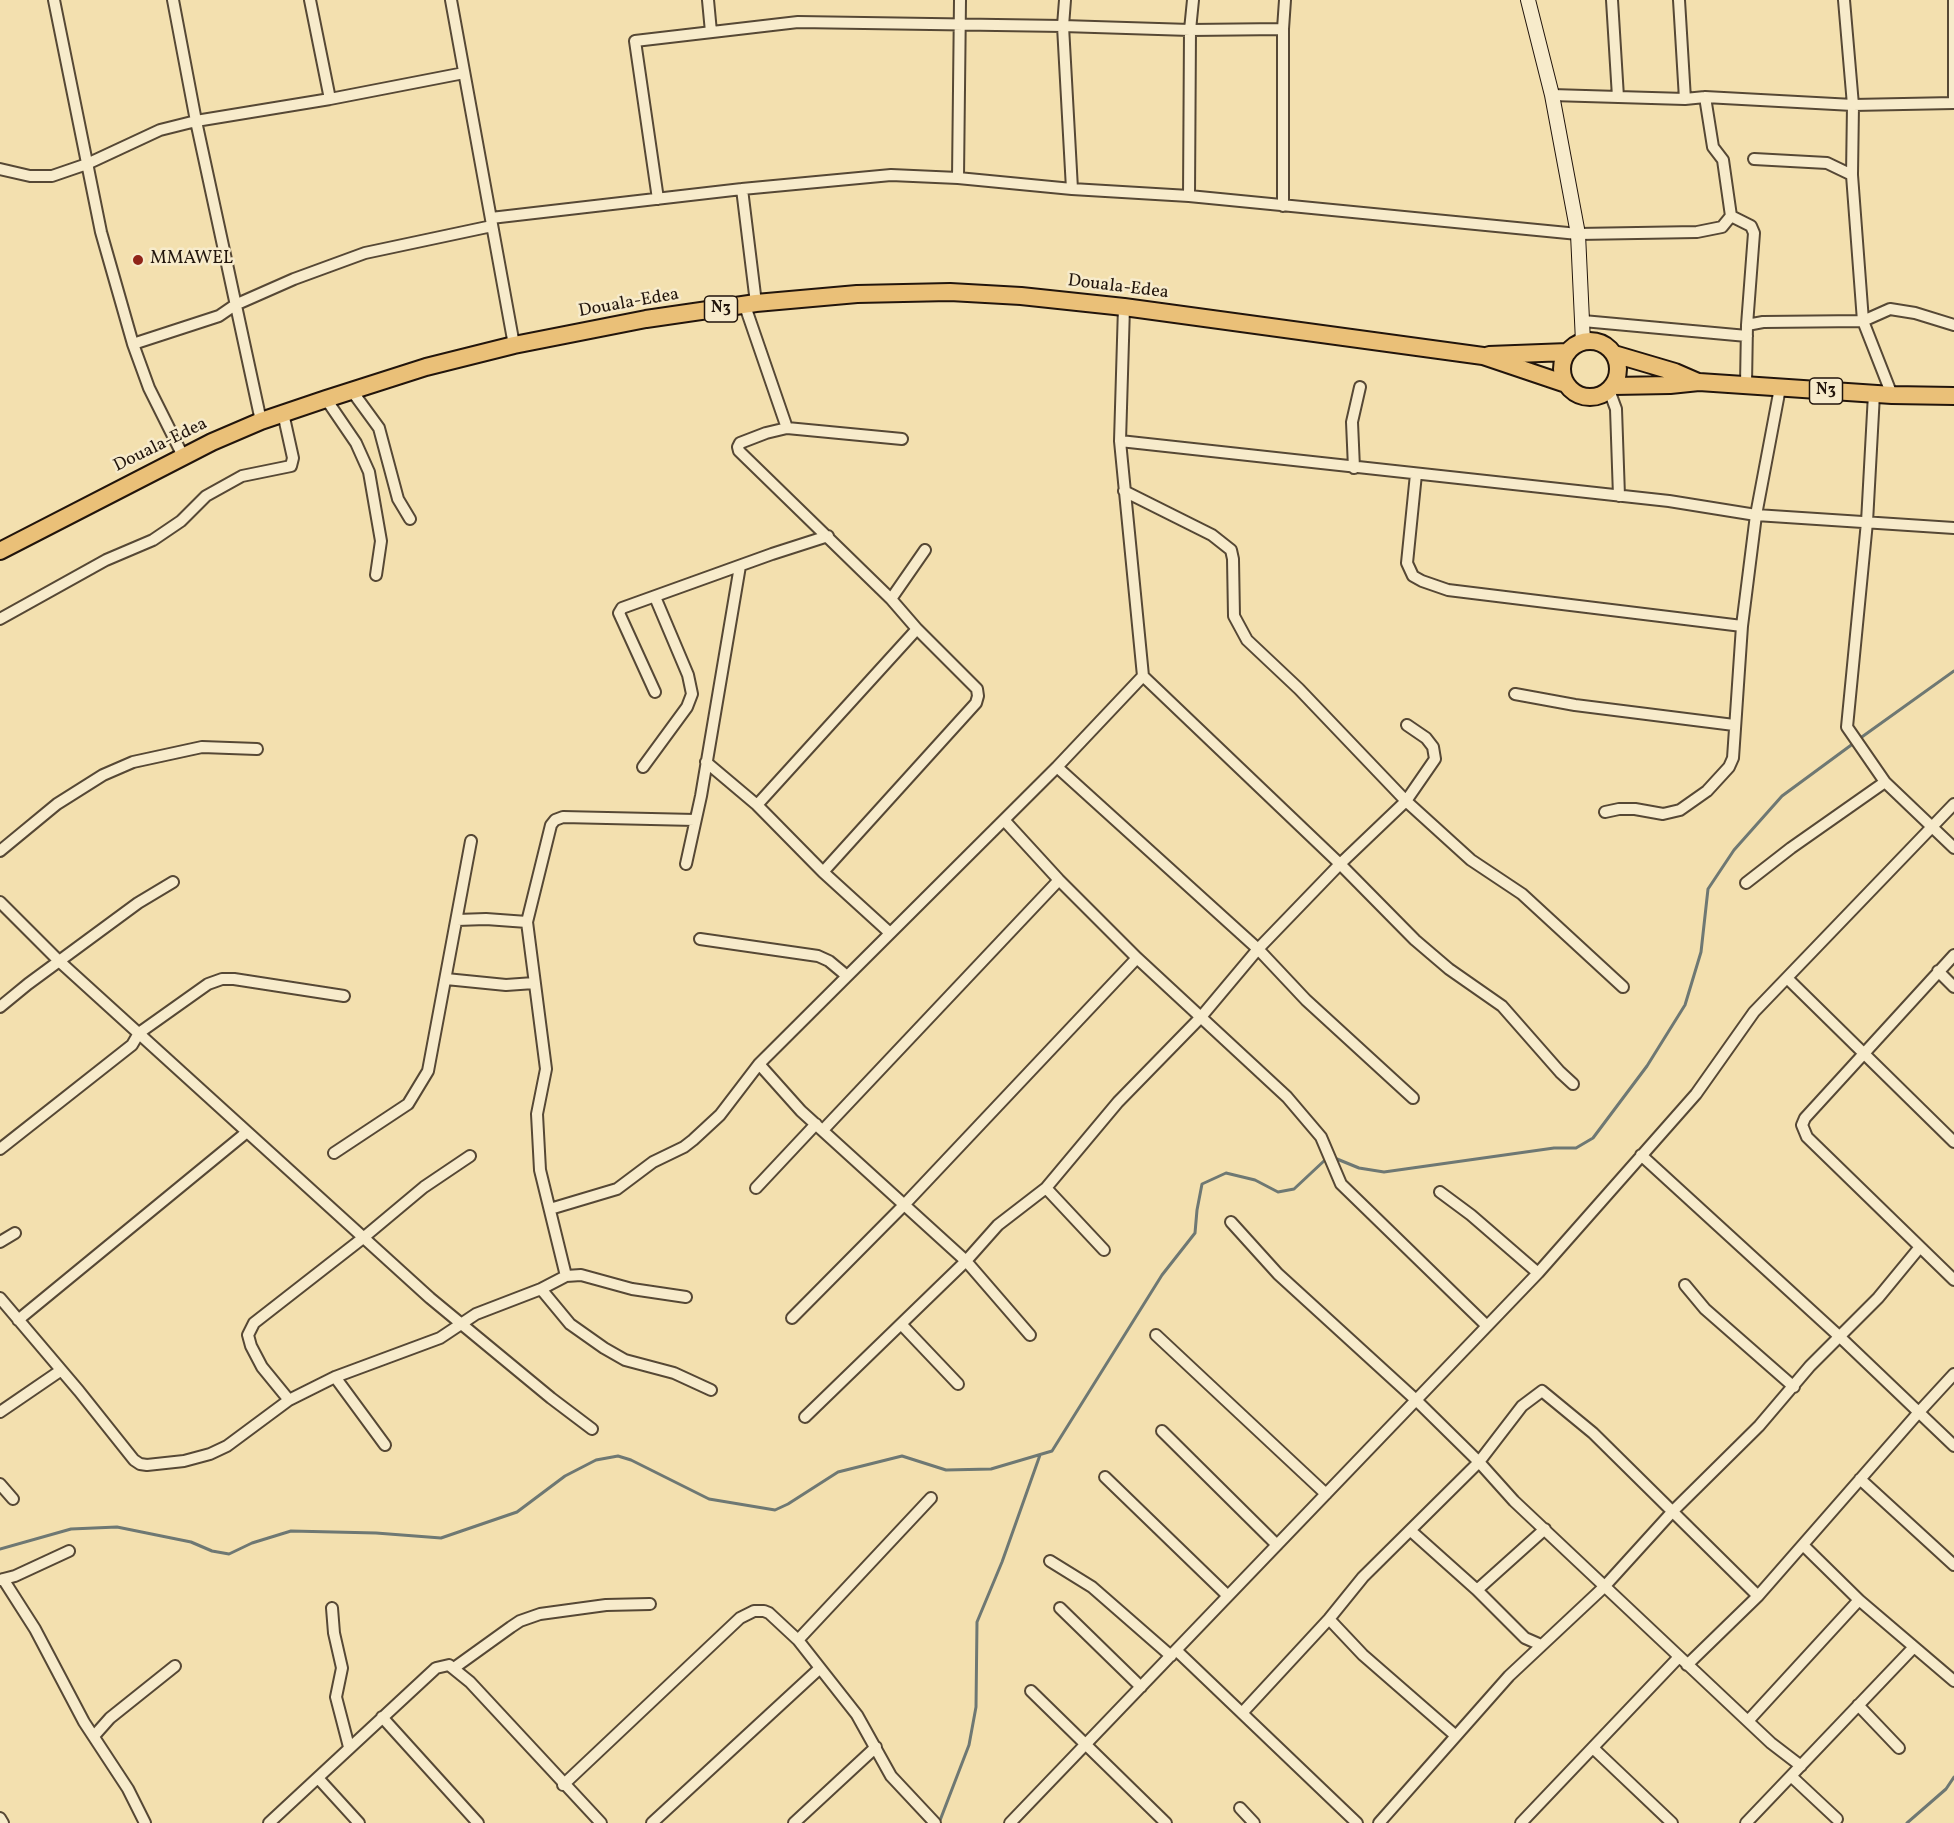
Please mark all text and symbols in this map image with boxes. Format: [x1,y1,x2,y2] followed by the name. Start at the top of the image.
[150,249,233,271] place label: MMAWEL
[131,253,145,267] marker: MMAWEL
[1066,271,1170,305] street label: Douala-Edea
[577,285,681,323] street label: Douala-Edea
[704,296,738,322] road number: N3
[1810,378,1842,404] road number: N3
[111,414,211,478] street label: Douala-Edea

